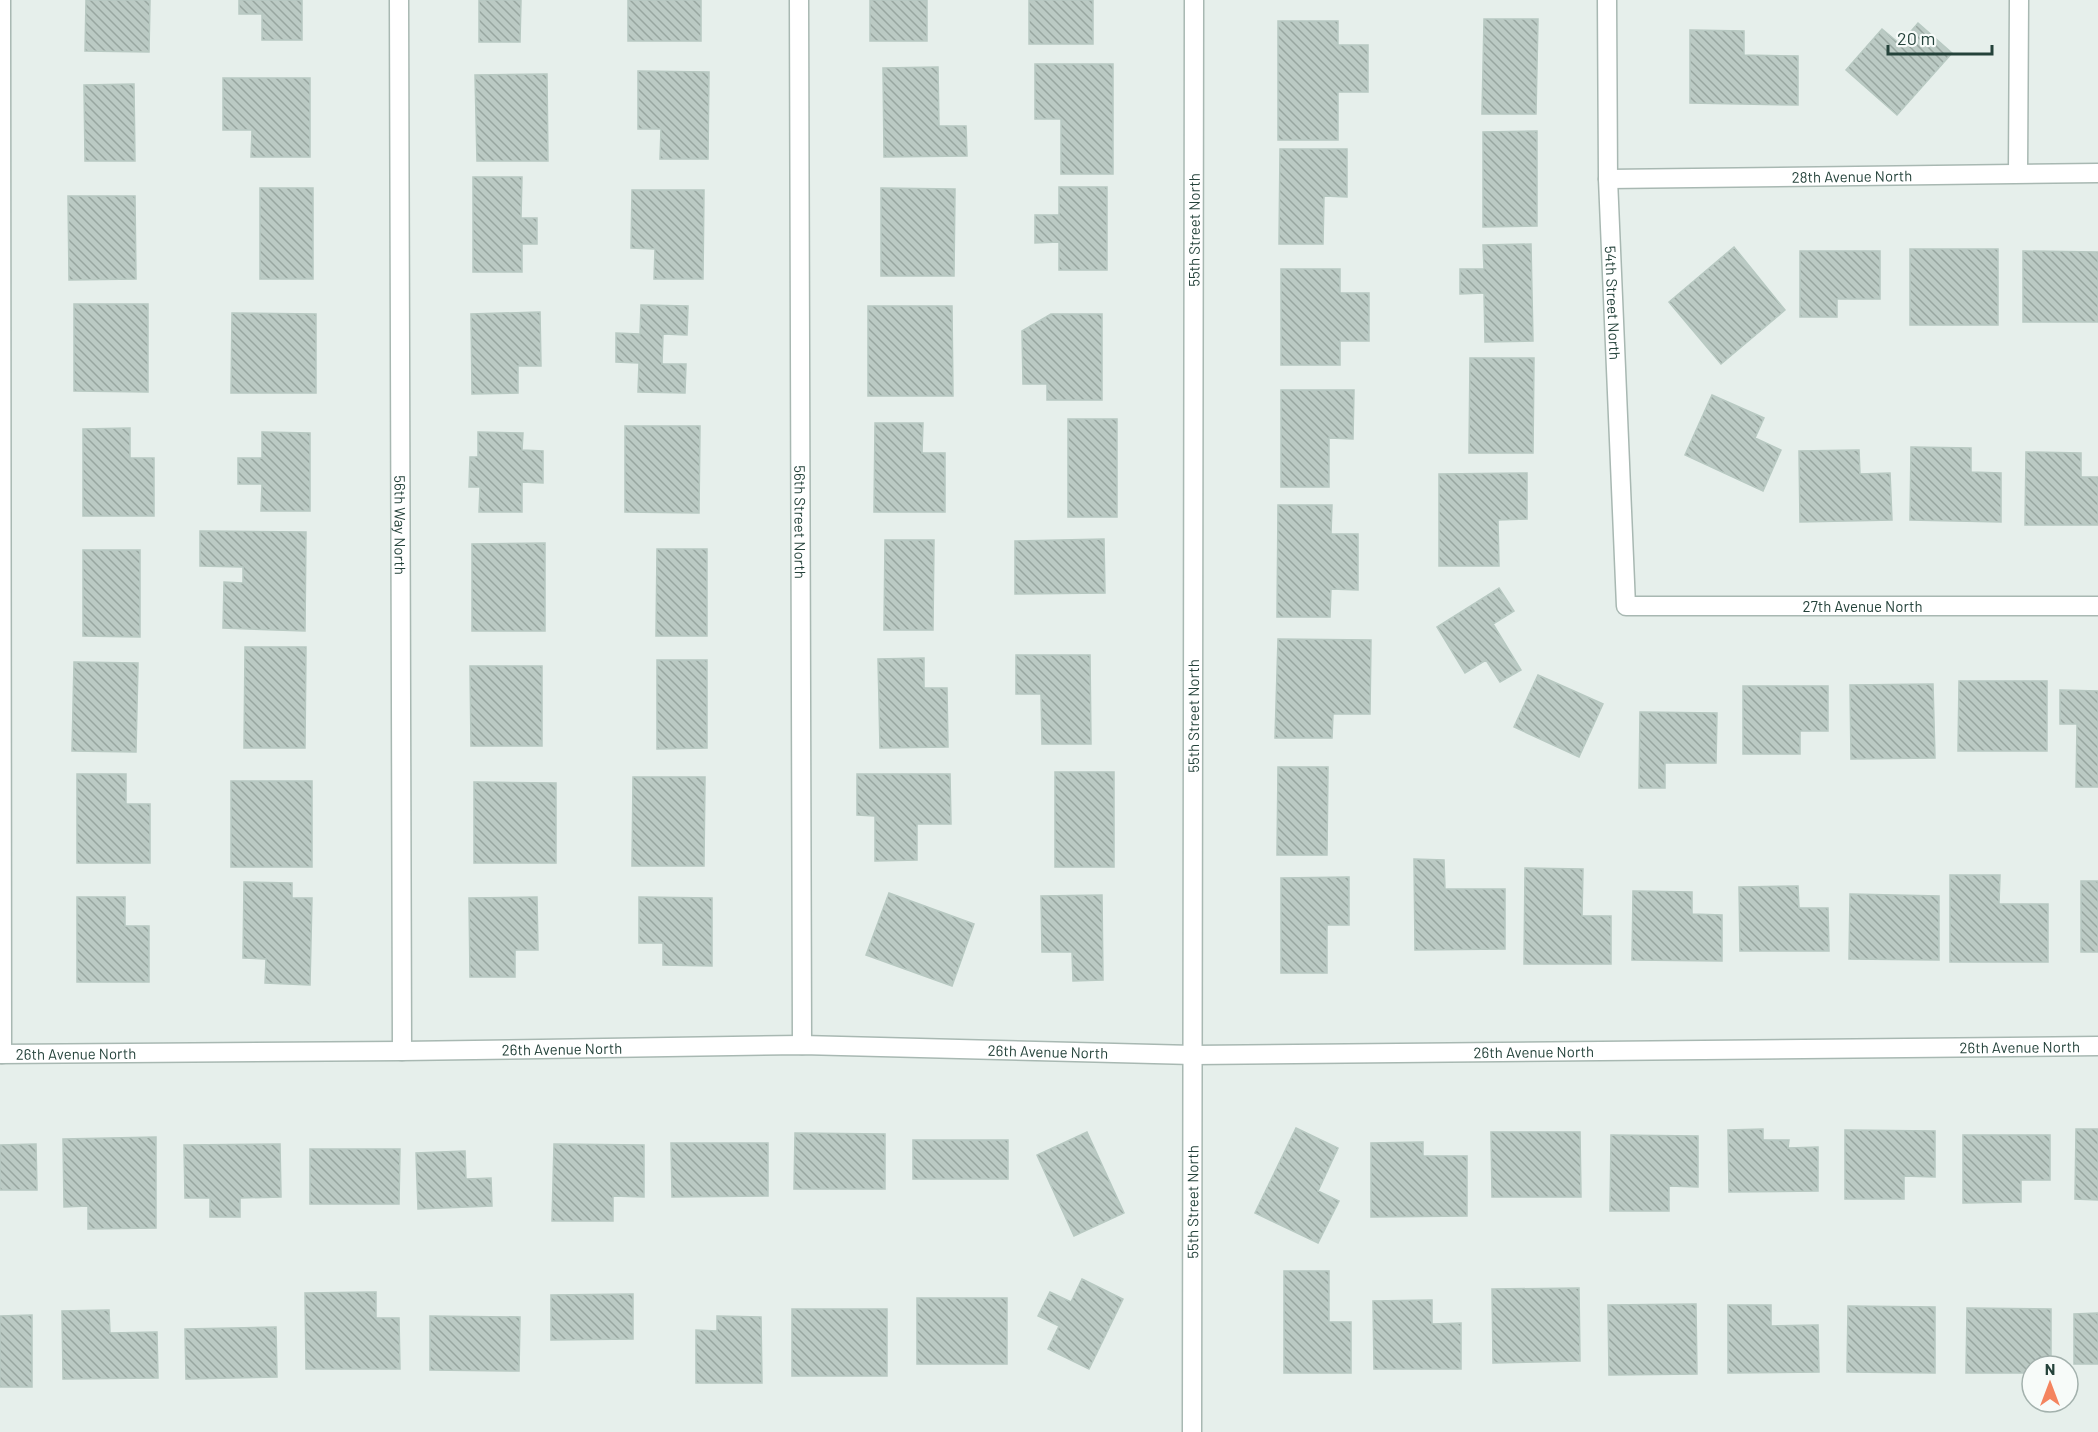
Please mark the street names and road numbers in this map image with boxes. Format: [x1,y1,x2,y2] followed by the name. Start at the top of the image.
[1792,166,1912,186] street label: 28th Avenue North
[1185,173,1203,287] street label: 55th Street North
[1602,245,1625,360] street label: 54th Street North
[791,465,810,579] street label: 56th Street North
[391,475,410,575] street label: 56th Way North
[1803,597,1923,615] street label: 27th Avenue North
[1184,659,1202,773] street label: 55th Street North
[1959,1037,2080,1056] street label: 26th Avenue North
[502,1039,622,1059] street label: 26th Avenue North
[987,1041,1108,1062] street label: 26th Avenue North
[1473,1042,1594,1061] street label: 26th Avenue North
[16,1044,136,1063] street label: 26th Avenue North
[1183,1145,1201,1259] street label: 55th Street North

